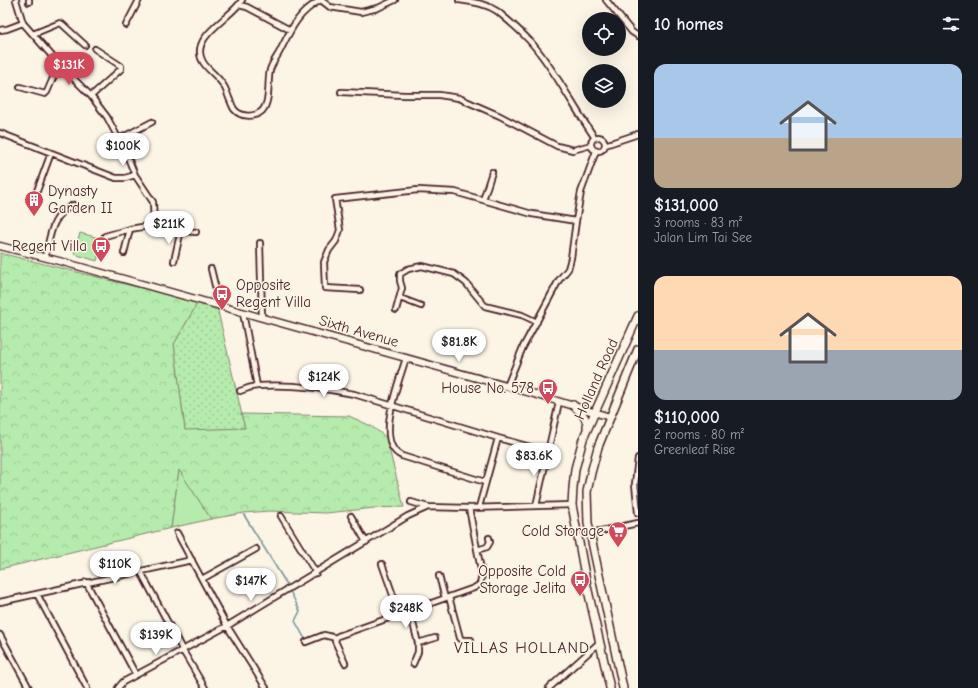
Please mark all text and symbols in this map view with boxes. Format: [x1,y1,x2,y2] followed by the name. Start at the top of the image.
[582,12,626,108] map controls
[582,12,626,56] button: locate
[940,13,962,35] icon: filters
[654,15,723,34] text: 10 homes
[41,52,97,86] pin: $131K
[53,57,85,72] text: $131K
[582,64,626,108] button: layers
[772,90,844,162] icon: home
[95,133,151,167] pin: $100K
[105,138,141,153] text: $100K
[48,182,113,217] place label: Dynasty Garden II
[23,189,45,217] building icon: Dynasty Garden II
[654,196,718,215] text: $131,000
[141,211,197,245] pin: $211K
[654,215,742,230] text: 3 rooms · 83 m²
[153,216,185,231] text: $211K
[654,230,752,245] text: Jalan Lim Tai See
[90,235,112,263] bus stop icon: Regent Villa
[12,237,87,255] place label: Regent Villa
[236,276,311,311] place label: Opposite Regent Villa
[211,283,233,311] bus stop icon: Opposite Regent Villa
[772,302,844,374] icon: home
[317,311,401,351] street label: Sixth Avenue
[426,329,492,363] pin: $81.8K
[441,334,477,349] text: $81.8K
[570,336,622,422] street label: Holland Road
[296,364,352,398] pin: $124K
[308,369,340,384] text: $124K
[537,377,559,405] bus stop icon: House No. 578
[441,379,534,397] place label: House No. 578
[654,408,720,427] text: $110,000
[654,427,744,442] text: 2 rooms · 80 m²
[654,442,735,457] text: Greenleaf Rise
[501,443,567,477] pin: $83.6K
[515,448,553,463] text: $83.6K
[607,520,629,548] supermarket icon: Cold Storage
[522,522,604,540] place label: Cold Storage
[87,551,143,585] pin: $110K
[99,556,131,571] text: $110K
[478,562,566,597] place label: Opposite Cold Storage Jelita
[223,568,279,602] pin: $147K
[569,569,591,597] bus stop icon: Opposite Cold Storage Jelita
[235,573,267,588] text: $147K
[378,595,434,629] pin: $248K
[389,600,423,615] text: $248K
[128,622,184,656] pin: $139K
[139,627,173,642] text: $139K
[454,639,590,657] district label: VILLAS HOLLAND

